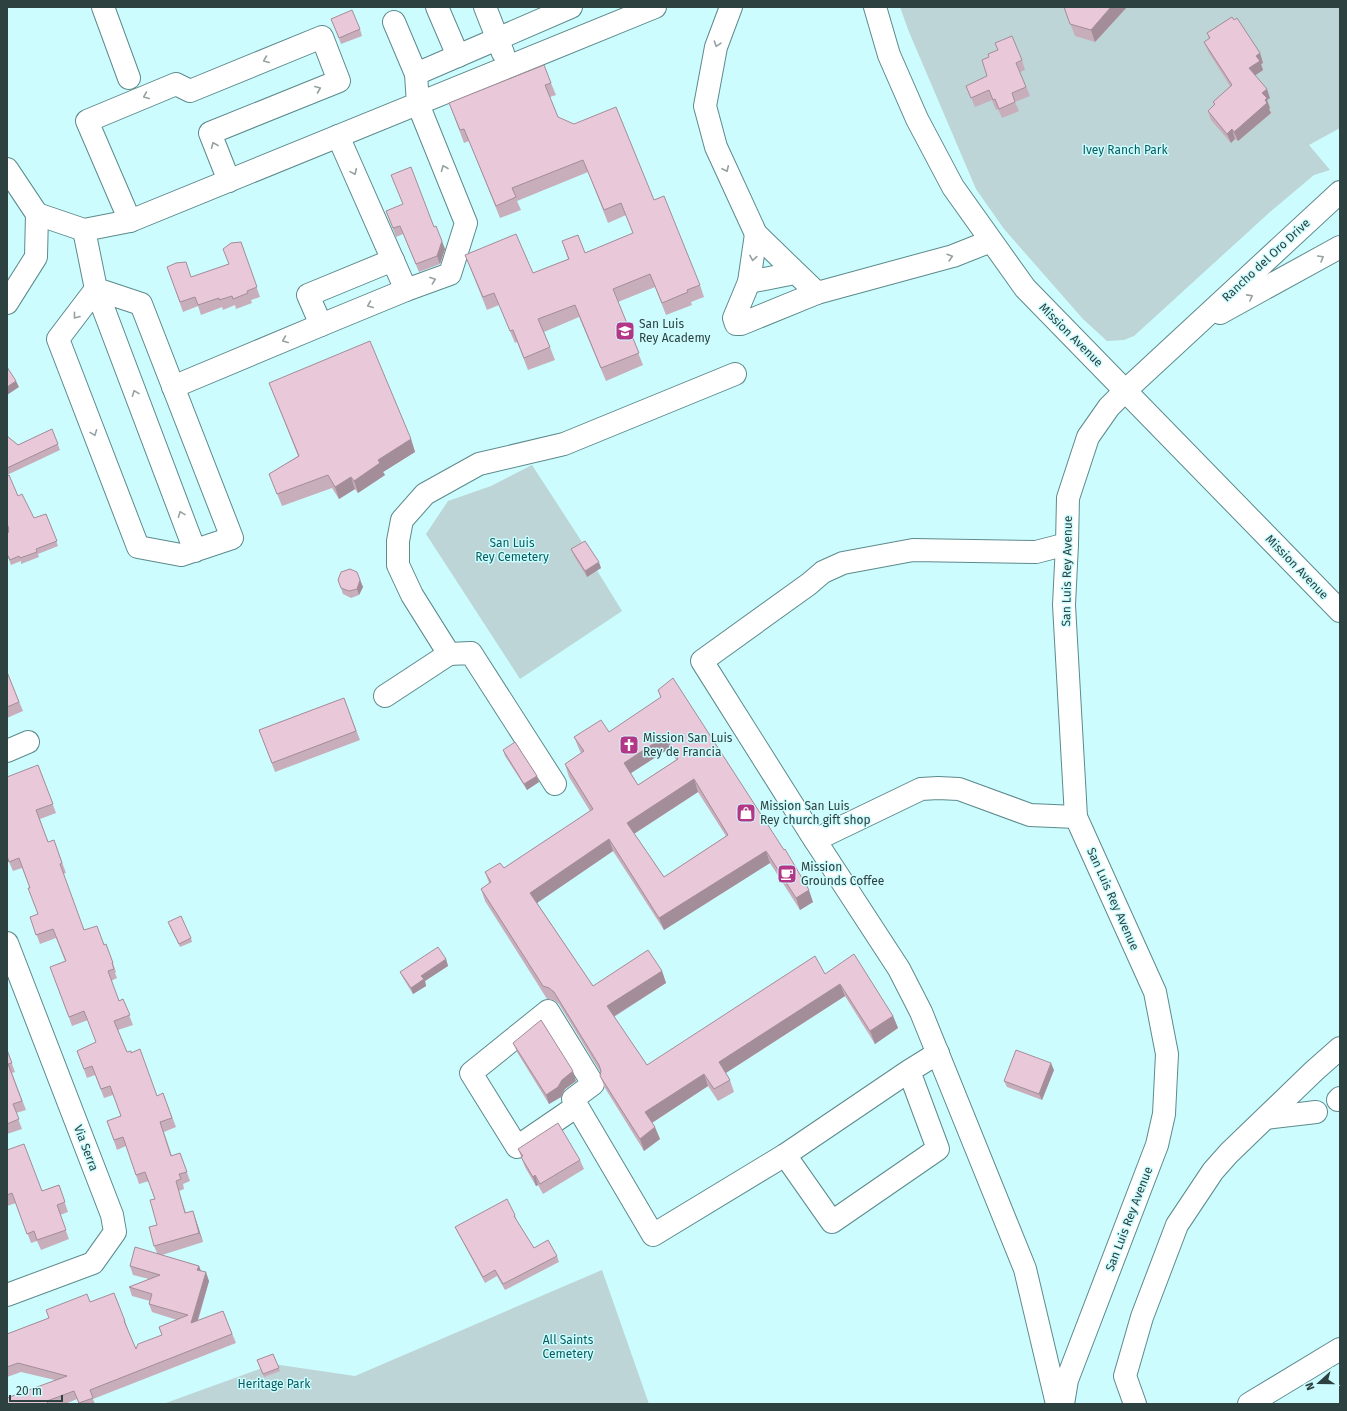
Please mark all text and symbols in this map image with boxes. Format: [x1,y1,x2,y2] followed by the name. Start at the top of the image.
[713,40,722,47] one-way arrow
[262,56,269,64] one-way arrow
[315,86,322,94] one-way arrow
[143,91,151,99] one-way arrow
[211,141,219,148] one-way arrow
[1082,143,1168,157] park label: Ivey Ranch Park
[721,164,729,172] one-way arrow
[440,165,448,172] one-way arrow
[349,167,357,175] one-way arrow
[1219,216,1313,304] street label: Rancho del Oro Drive
[946,253,953,261] one-way arrow
[749,255,758,261] one-way arrow
[1317,256,1324,263] one-way arrow
[430,276,437,284] one-way arrow
[1246,294,1253,302] one-way arrow
[366,300,373,308] one-way arrow
[1036,300,1106,370] street label: Mission Avenue
[73,311,80,318] one-way arrow
[639,317,711,345] place label: San Luis Rey Academy
[614,320,636,342] school or university icon: San Luis Rey Academy
[282,336,289,344] one-way arrow
[132,389,140,396] one-way arrow
[89,429,97,436] one-way arrow
[177,511,185,518] one-way arrow
[1059,516,1075,626] street label: San Luis Rey Avenue
[1263,532,1331,602] street label: Mission Avenue
[475,536,549,564] park label: San Luis Rey Cemetery
[643,731,733,759] place label: Mission San Luis Rey de Francia
[618,734,640,756] church icon: Mission San Luis Rey de Francia
[760,799,871,827] place label: Mission San Luis Rey church gift shop
[735,802,757,824] shop icon: Mission San Luis Rey church gift shop
[1084,846,1142,952] street label: San Luis Rey Avenue
[801,860,884,888] place label: Mission Grounds Coffee
[776,863,798,885] cafe icon: Mission Grounds Coffee
[71,1123,101,1173] street label: Via Serra
[1103,1165,1155,1273] street label: San Luis Rey Avenue
[542,1333,594,1361] park label: All Saints Cemetery
[1299,1363,1339,1403] north arrow
[10,1377,62,1403] scale bar
[238,1377,311,1391] park label: Heritage Park
[1303,1381,1318,1392] text: N
[16,1384,42,1398] text: 20 m

